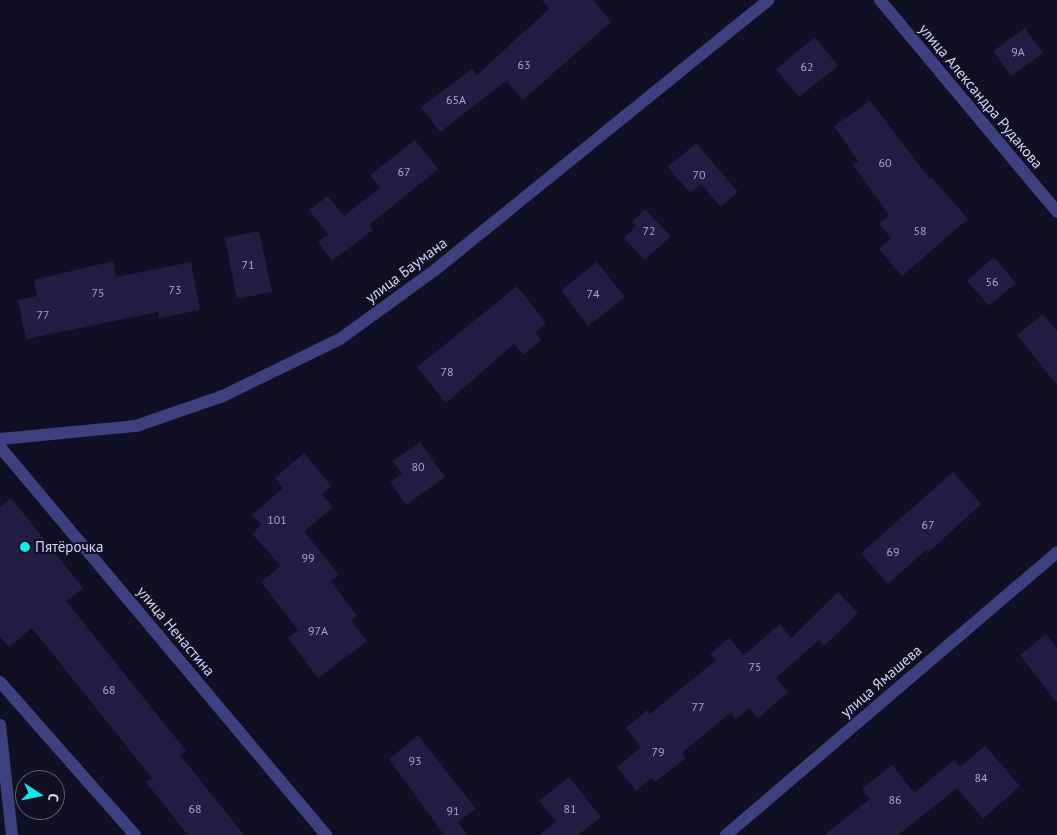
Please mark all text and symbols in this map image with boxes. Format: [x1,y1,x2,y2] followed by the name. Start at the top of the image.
[915,20,1047,172] street label: улица Александра Рудакова
[1011,45,1025,59] house number: 9А
[517,58,531,72] house number: 63
[800,60,814,74] house number: 62
[446,93,466,107] house number: 65А
[878,156,892,170] house number: 60
[397,165,411,179] house number: 67
[692,168,706,182] house number: 70
[642,224,656,238] house number: 72
[913,224,927,238] house number: 58
[362,233,450,307] street label: улица Баумана
[241,258,255,272] house number: 71
[985,275,999,289] house number: 56
[168,283,182,297] house number: 73
[91,286,105,300] house number: 75
[586,287,600,301] house number: 74
[36,308,50,322] house number: 77
[440,365,454,379] house number: 78
[411,460,425,474] house number: 80
[267,513,287,527] house number: 101
[921,518,935,532] house number: 67
[35,538,103,556] place label: Пятёрочка
[19,541,31,553] marker: Пятёрочка
[886,545,900,559] house number: 69
[301,551,315,565] house number: 99
[133,582,219,680] street label: улица Ненастина
[308,624,328,638] house number: 97А
[837,641,925,721] street label: улица Ямашева
[748,660,762,674] house number: 75
[102,683,116,697] house number: 68
[691,700,705,714] house number: 77
[651,745,665,759] house number: 79
[408,754,422,768] house number: 93
[15,770,65,820] north arrow
[974,771,988,785] house number: 84
[44,792,63,803] text: С
[888,793,902,807] house number: 86
[188,802,202,816] house number: 68
[563,802,577,816] house number: 81
[446,804,460,818] house number: 91

